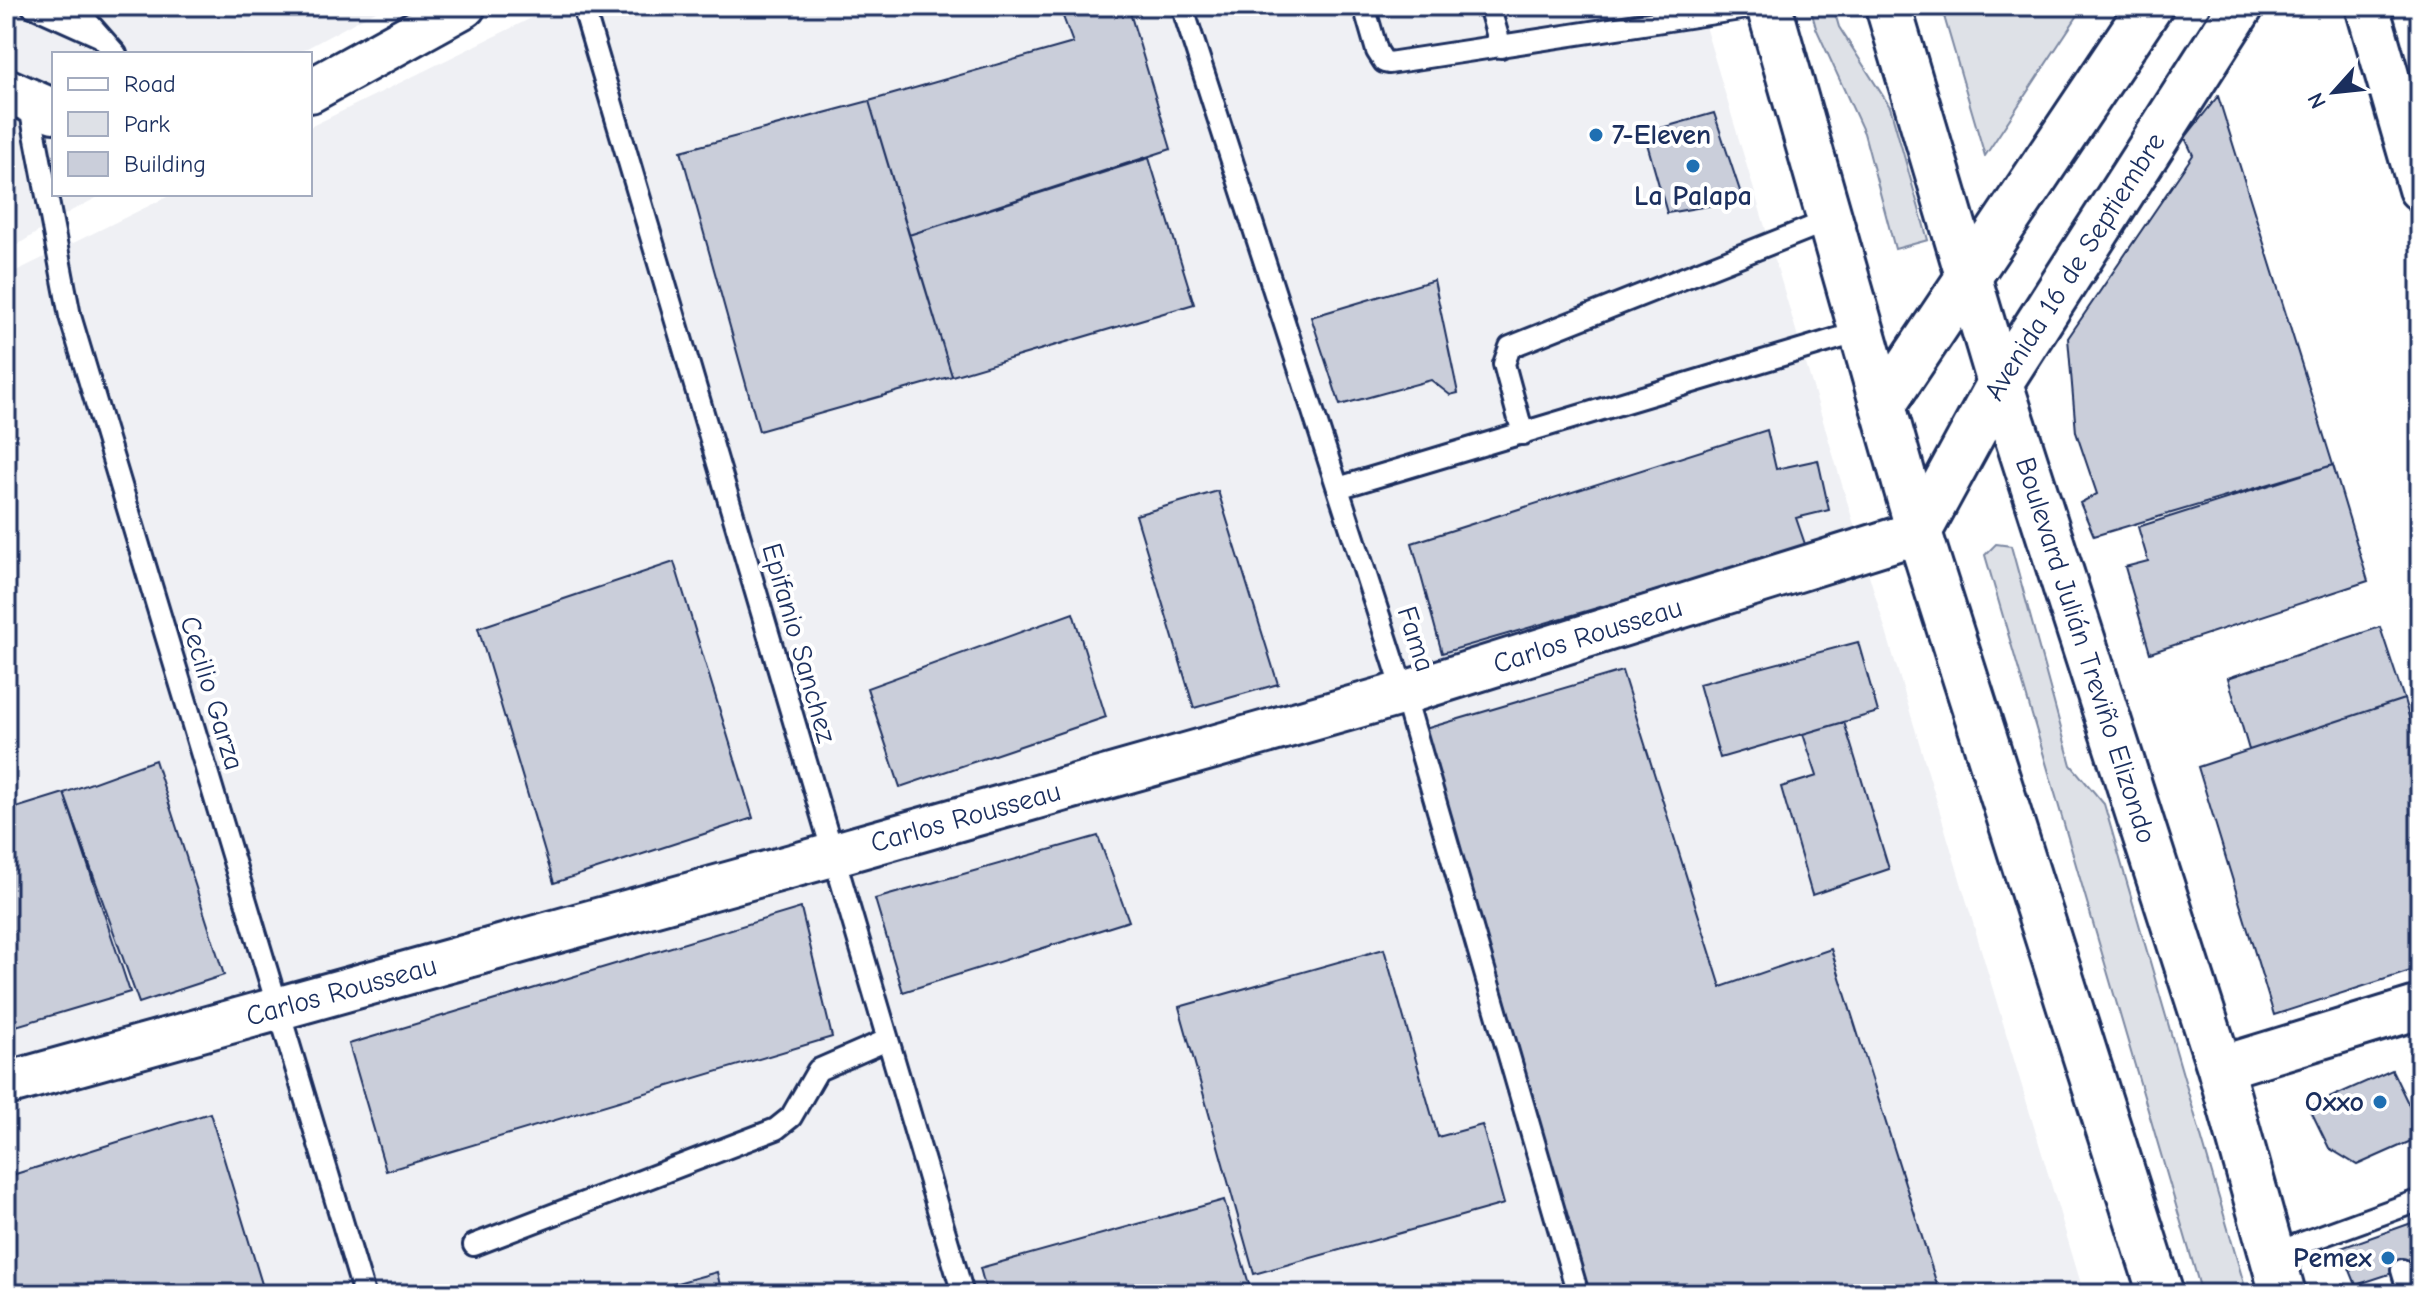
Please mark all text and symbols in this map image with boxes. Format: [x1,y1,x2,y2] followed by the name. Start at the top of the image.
[52,52,312,196] legend
[2294,52,2374,132] north arrow
[124,70,176,98] text: Road
[2302,88,2332,113] text: N
[124,110,170,138] text: Park
[1612,119,1711,151] place label: 7-Eleven
[1587,126,1605,144] marker: 7-Eleven
[1978,127,2172,406] street label: Avenida 16 de Septiembre
[124,150,206,178] text: Building
[1684,157,1702,175] marker: La Palapa
[1634,180,1752,212] place label: La Palapa
[2009,453,2163,847] street label: Boulevard Julián Treviño Elizondo
[755,540,843,746] street label: Epifanio Sanchez
[1489,591,1686,680] street label: Carlos Rousseau
[1390,602,1442,676] street label: Fama
[173,612,251,774] street label: Cecilio Garza
[867,775,1064,859] street label: Carlos Rousseau
[243,949,440,1033] street label: Carlos Rousseau
[2305,1086,2364,1118] place label: Oxxo
[2371,1093,2389,1111] marker: Oxxo
[2293,1242,2372,1274] place label: Pemex
[2379,1249,2397,1267] marker: Pemex

